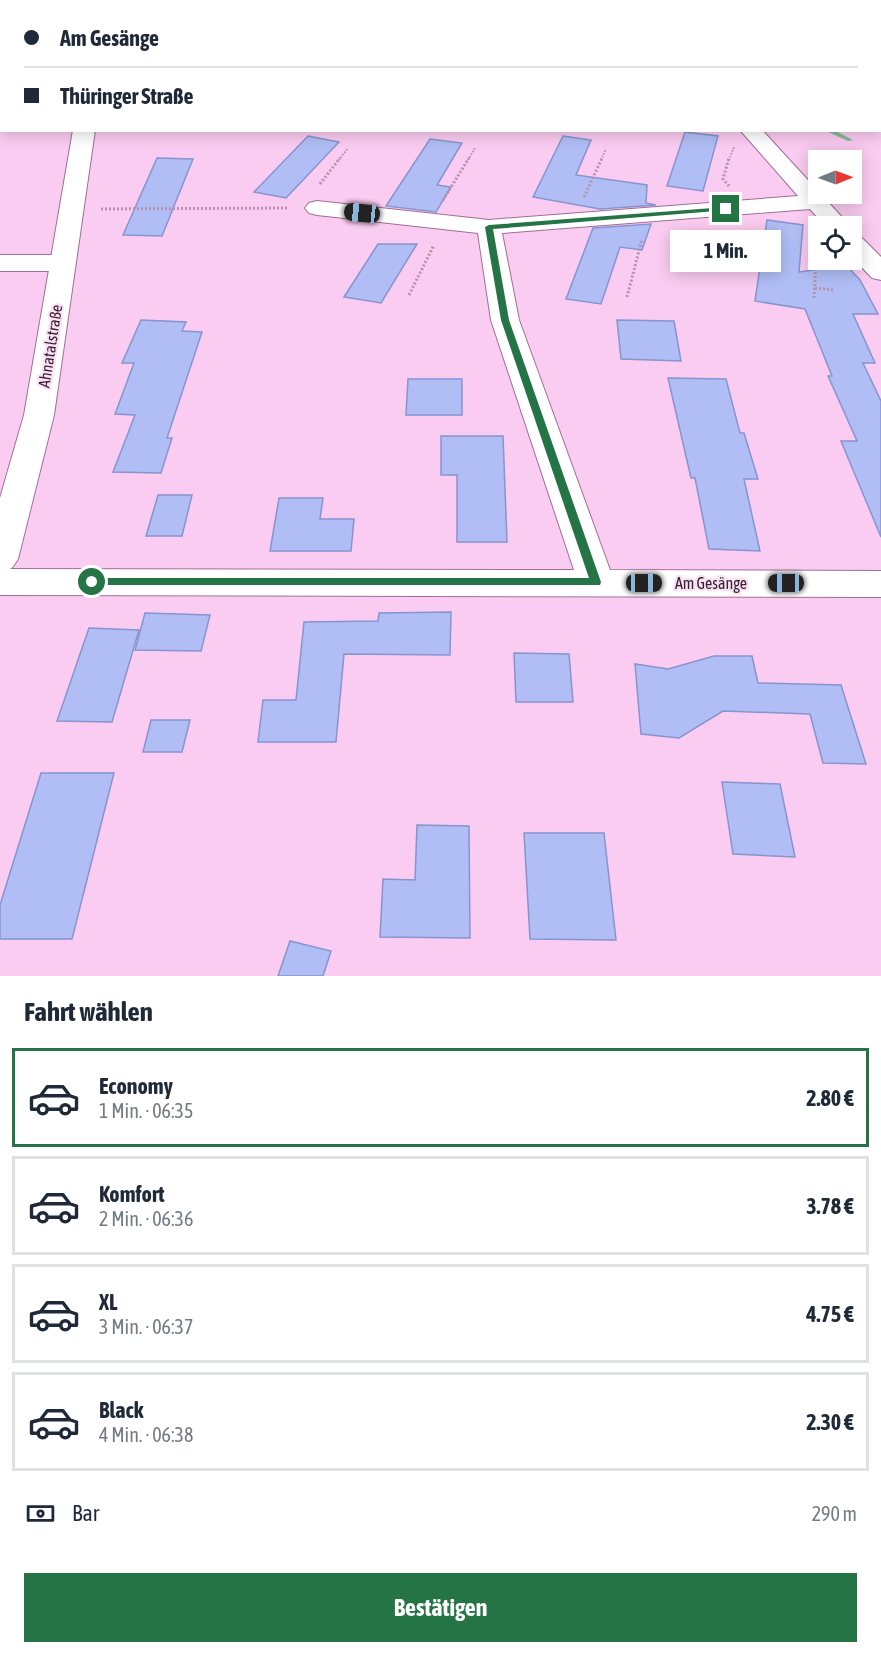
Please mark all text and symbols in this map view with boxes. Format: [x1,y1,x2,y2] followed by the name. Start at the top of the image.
[60,25,159,51] text: Am Gesänge
[60,83,193,109] text: Thüringer Straße
[808,150,862,204] north arrow
[808,150,862,270] map controls
[712,195,739,222] route end
[343,202,381,224] car
[808,216,862,270] button: locate
[670,230,782,272] callout: 1 Min.
[704,239,747,262] text: 1 Min.
[35,303,65,389] street label: Ahnatalstraße
[78,568,105,595] route start
[626,574,662,592] car
[675,574,747,593] street label: Am Gesänge
[768,574,804,592] car
[24,996,153,1027] text: Fahrt wählen
[27,1071,81,1125] icon: car
[99,1073,173,1099] text: Economy
[806,1085,854,1111] text: 2.80 €
[99,1099,193,1122] text: 1 Min. · 06:35
[27,1179,81,1233] icon: car
[99,1181,165,1207] text: Komfort
[806,1193,854,1219] text: 3.78 €
[99,1207,193,1230] text: 2 Min. · 06:36
[27,1287,81,1341] icon: car
[99,1289,117,1315] text: XL
[806,1301,854,1327] text: 4.75 €
[99,1315,193,1338] text: 3 Min. · 06:37
[27,1395,81,1449] icon: car
[99,1397,143,1423] text: Black
[806,1409,854,1435] text: 2.30 €
[99,1423,193,1446] text: 4 Min. · 06:38
[24,1497,57,1530] icon: cash
[72,1500,99,1526] text: Bar
[812,1502,857,1525] text: 290 m
[24,1573,857,1642] button: Bestätigen

